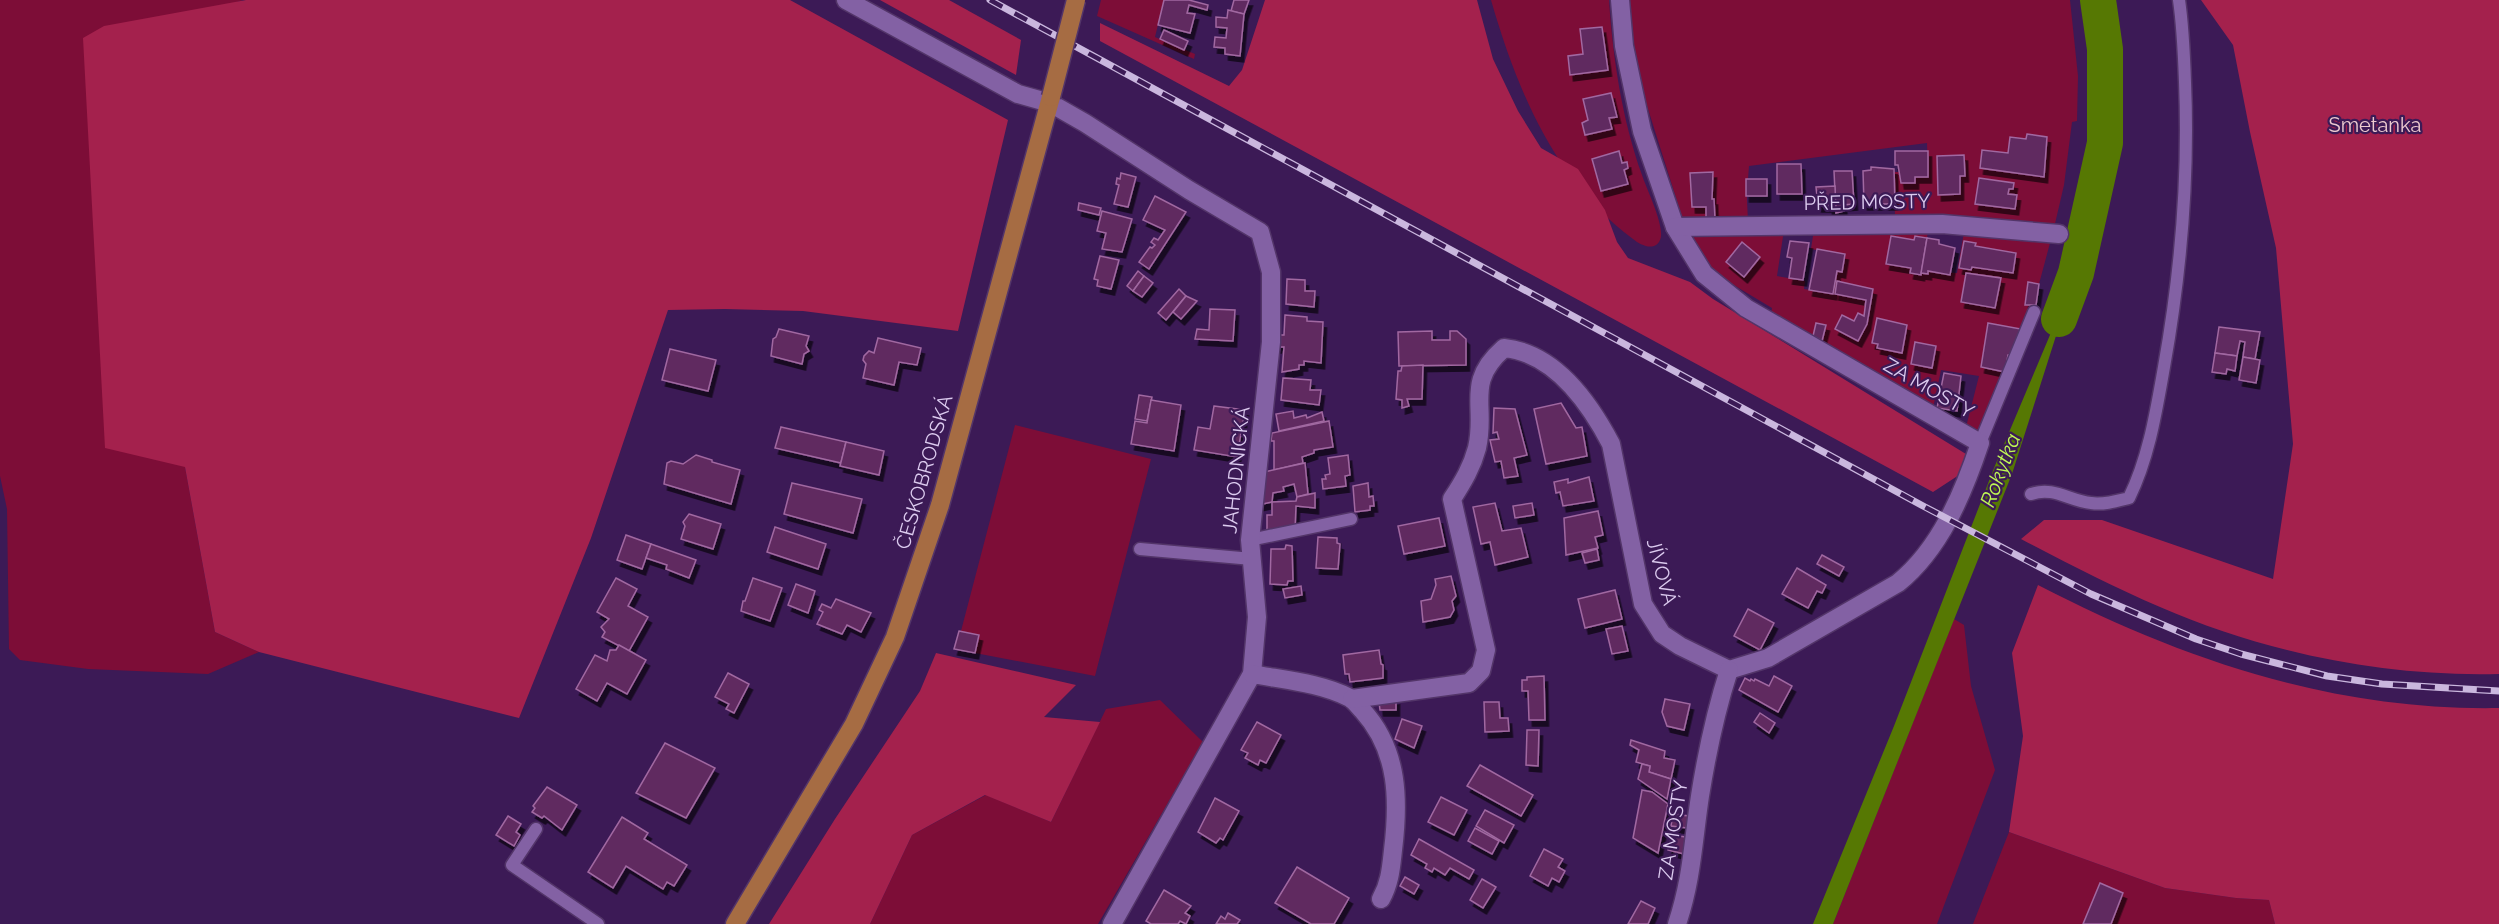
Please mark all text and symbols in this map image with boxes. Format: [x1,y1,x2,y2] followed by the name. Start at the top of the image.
[2329,113,2421,137] park label: Smetanka
[1803,188,1931,215] street label: PŘED MOSTY
[1879,352,1979,424] street label: ZA MOSTY
[890,391,958,552] street label: ČESKOBRODSKÁ
[1217,405,1255,535] street label: JAHODNICKÁ
[1975,430,2025,510] water label: Rokytka
[1642,536,1683,608] street label: JÍVOVÁ
[1653,778,1693,882] street label: ZA MOSTY

